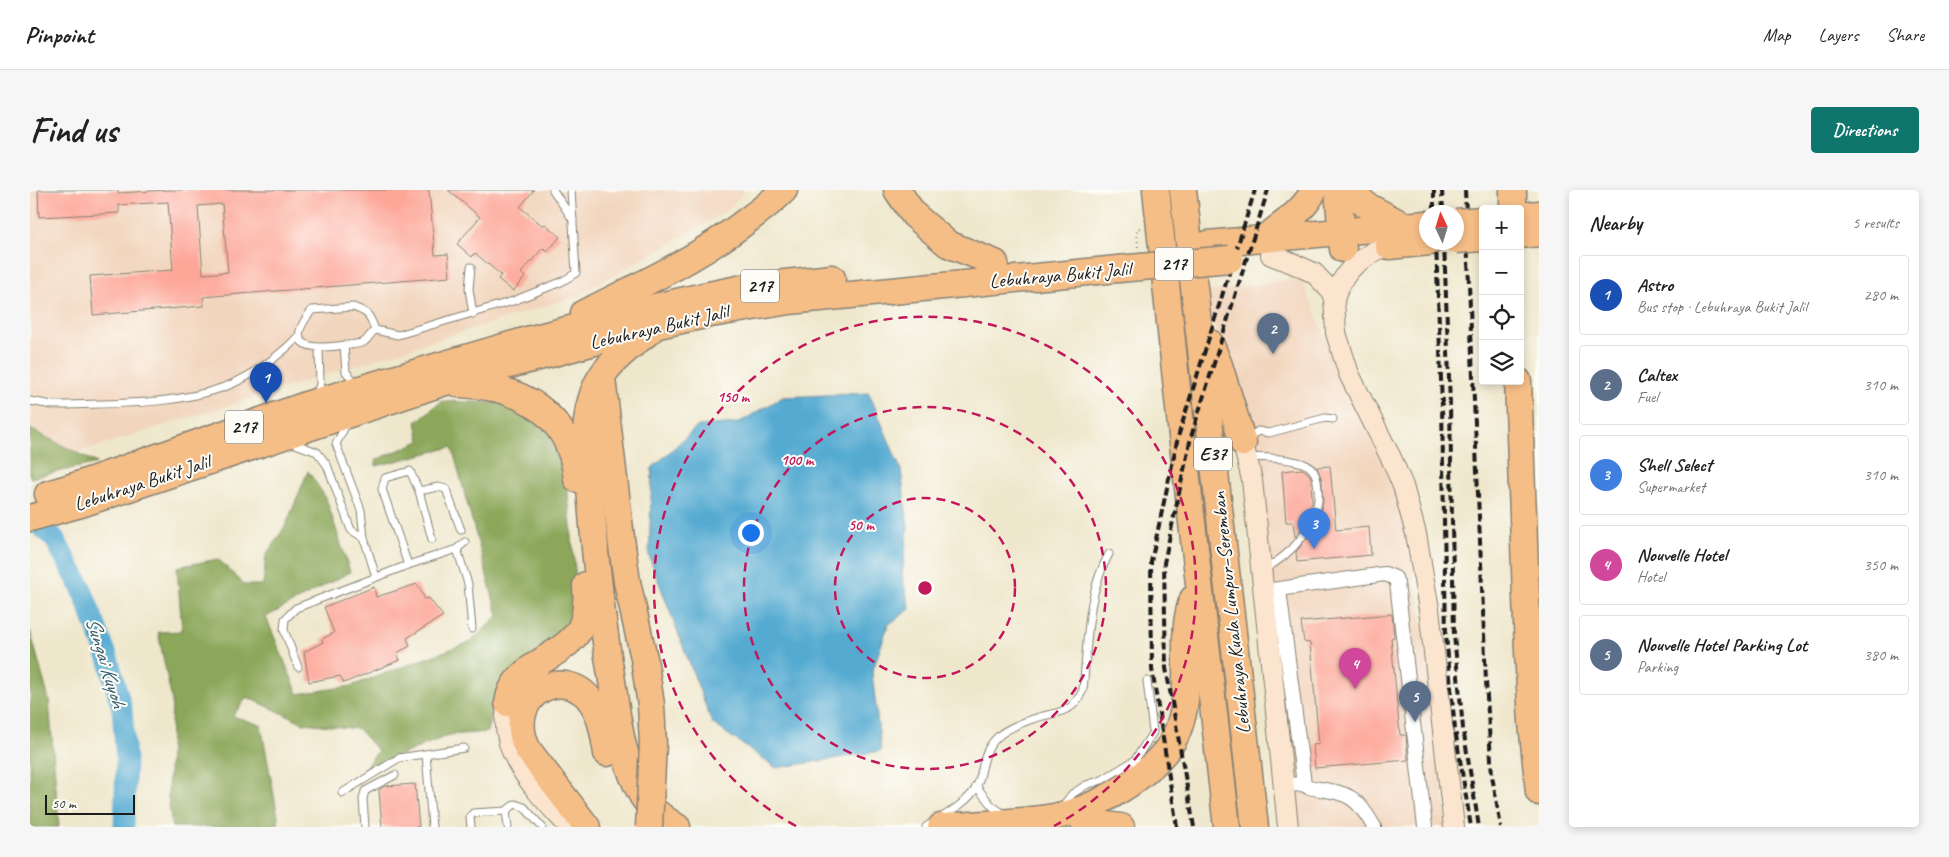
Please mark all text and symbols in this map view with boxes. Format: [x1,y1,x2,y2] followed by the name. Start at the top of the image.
[25,20,94,50] text: Pinpoint
[1763,24,1791,46] text: Map
[1819,24,1858,46] text: Layers
[1886,24,1924,46] text: Share
[1811,107,1919,153] button: Directions
[30,108,117,153] text: Find us
[1419,205,1464,250] north arrow
[1479,205,1524,385] map controls
[1479,205,1524,250] button: +
[1589,210,1642,236] text: Nearby
[1852,213,1899,233] text: 5 results
[1155,248,1193,280] road number: 217
[1479,250,1524,295] button: −
[988,256,1135,294] street label: Lebuhraya Bukit Jalil
[741,270,779,302] road number: 217
[1637,273,1673,297] text: Astro
[1602,285,1610,305] text: 1
[1864,285,1898,305] text: 280 m
[1479,295,1524,340] button: locate
[1637,297,1807,317] text: Bus stop · Lebuhraya Bukit Jalil
[587,298,734,355] street label: Lebuhraya Bukit Jalil
[1257,313,1289,354] pin: 2
[1479,340,1524,385] button: layers
[250,362,282,403] pin: 1
[1637,363,1677,387] text: Caltex
[1602,375,1610,395] text: 2
[1864,375,1898,395] text: 310 m
[1637,387,1658,407] text: Fuel
[717,388,751,407] text: 150 m
[225,410,263,443] road number: 217
[1194,438,1232,470] road number: E37
[71,448,217,517] street label: Lebuhraya Bukit Jalil
[781,451,815,470] text: 100 m
[1637,453,1712,477] text: Shell Select
[1602,465,1610,485] text: 3
[1864,465,1898,485] text: 310 m
[1637,477,1705,497] text: Supermarket
[1206,490,1256,735] street label: Lebuhraya Kuala Lumpur–Seremban
[1298,508,1330,549] pin: 3
[848,516,875,535] text: 50 m
[738,520,764,546] your location
[1637,543,1727,567] text: Nouvelle Hotel
[1602,555,1610,575] text: 4
[1864,555,1898,575] text: 350 m
[1637,567,1665,587] text: Hotel
[916,579,934,597] centre of rings
[80,614,133,713] water label: Sungai Kuyoh
[1637,633,1807,657] text: Nouvelle Hotel Parking Lot
[1603,645,1609,665] text: 5
[1864,645,1898,665] text: 380 m
[1339,648,1371,689] pin: 4
[1637,657,1678,677] text: Parking
[1399,681,1431,722] pin: 5
[45,792,135,815] scale bar
[52,795,76,812] text: 50 m

